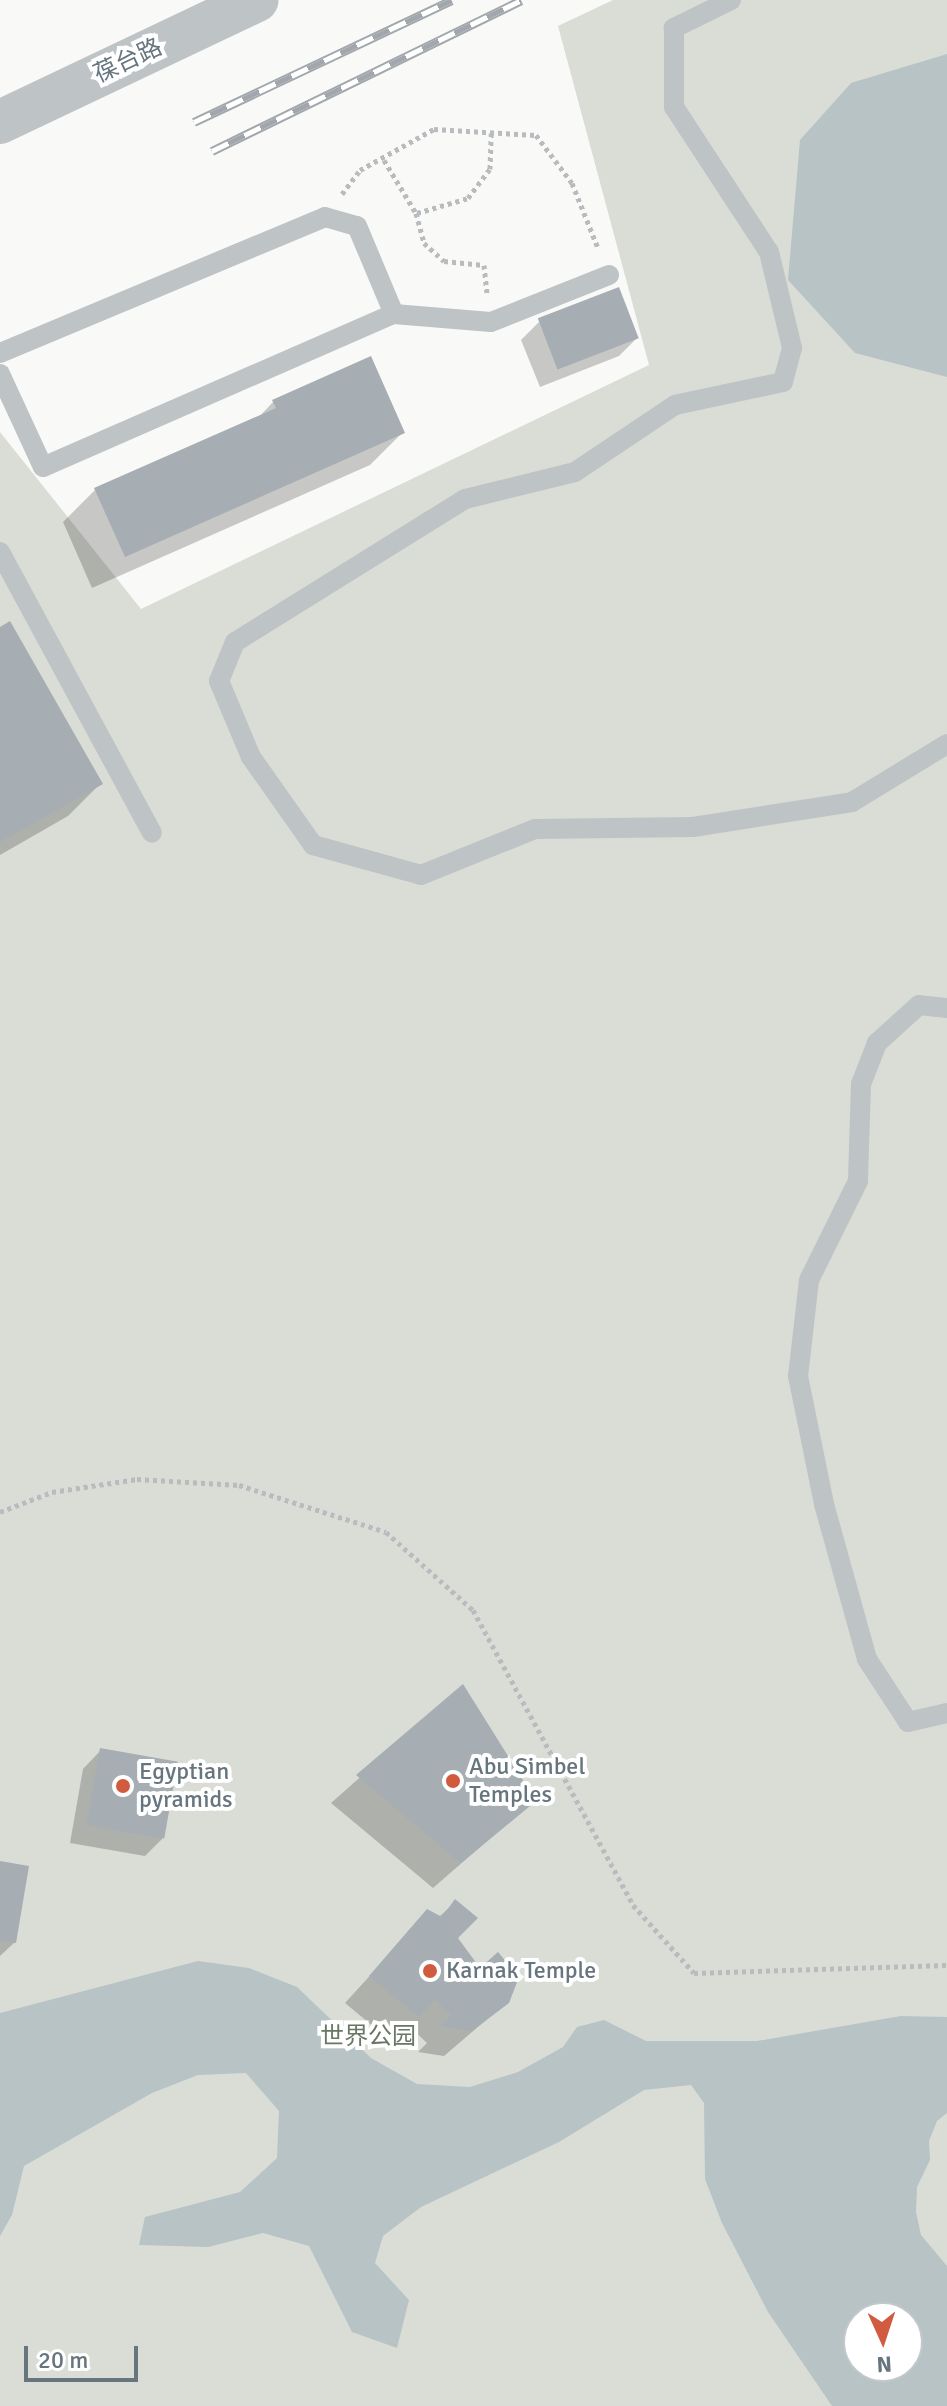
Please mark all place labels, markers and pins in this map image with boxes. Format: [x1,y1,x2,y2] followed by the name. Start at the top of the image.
[469,1753,585,1809] place label: Abu Simbel Temples
[139,1758,233,1814] place label: Egyptian pyramids
[444,1772,462,1790] marker: Abu Simbel Temples
[114,1777,132,1795] marker: Egyptian pyramids
[446,1957,596,1985] place label: Karnak Temple
[421,1962,439,1980] marker: Karnak Temple

